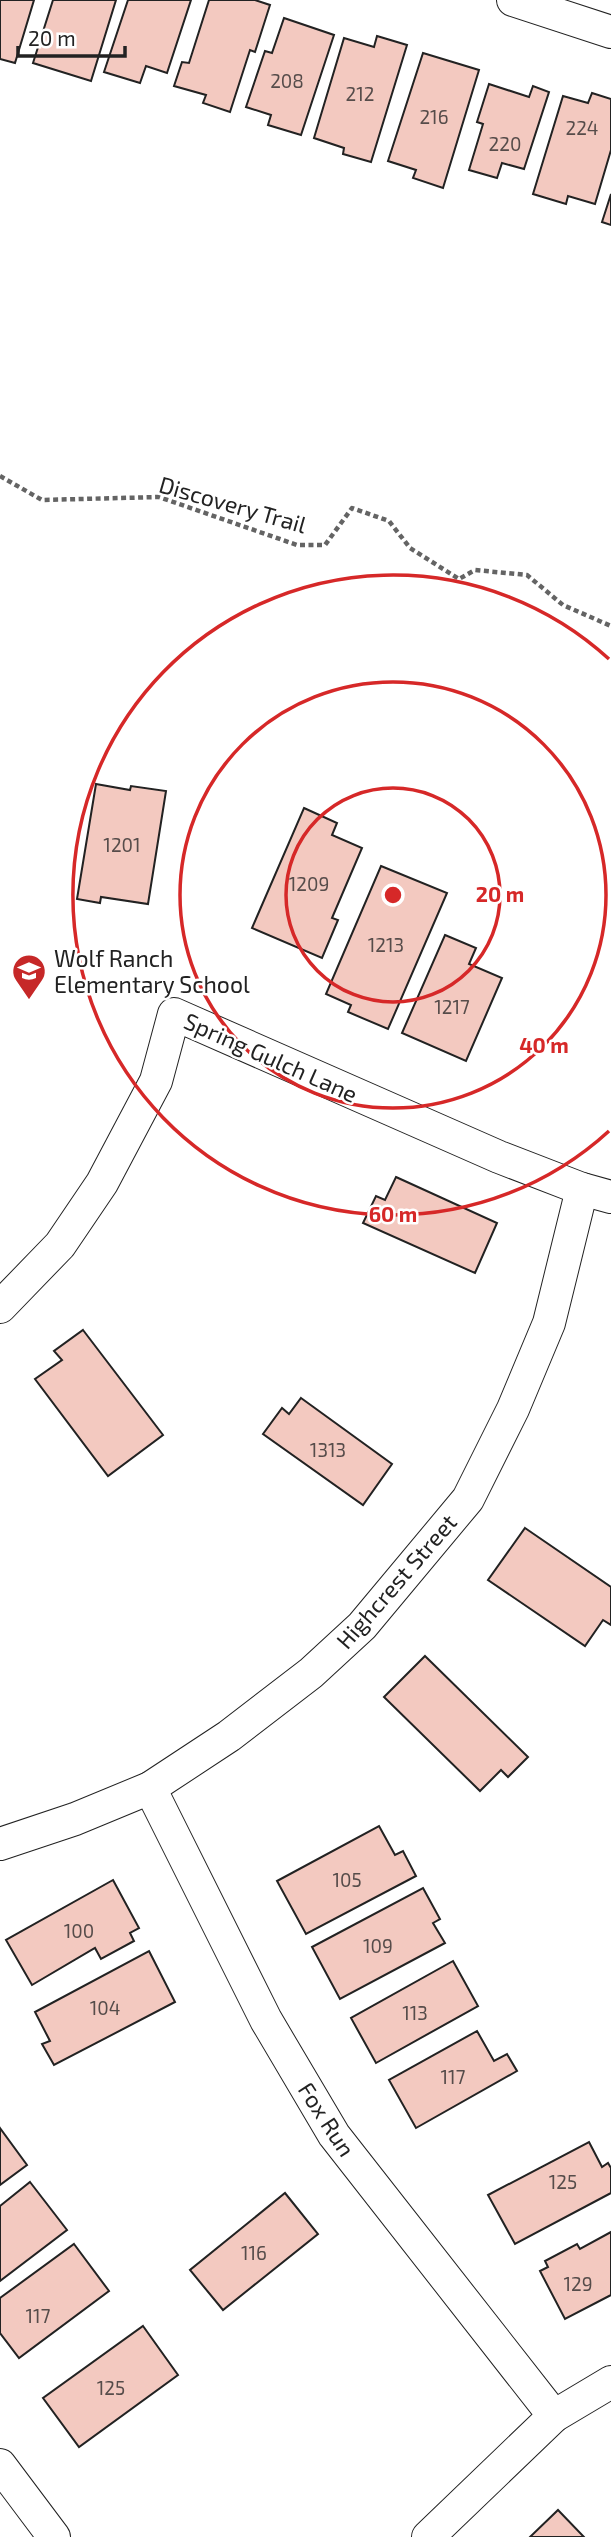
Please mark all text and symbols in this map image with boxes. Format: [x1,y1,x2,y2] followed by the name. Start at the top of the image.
[18,14,124,58] scale bar
[28,25,76,50] text: 20 m
[270,69,304,92] house number: 208
[346,82,374,105] house number: 212
[419,105,449,128] house number: 216
[565,116,599,139] house number: 224
[489,132,521,155] house number: 220
[156,470,310,538] street label: Discovery Trail
[103,833,141,856] house number: 1201
[289,872,329,895] house number: 1209
[476,881,524,906] text: 20 m
[381,883,405,907] centre of rings
[368,933,404,956] house number: 1213
[54,944,250,998] place label: Wolf Ranch Elementary School
[10,952,48,1001] school or university icon: Wolf Ranch Elementary School
[434,995,470,1018] house number: 1217
[180,1006,362,1108] street label: Spring Gulch Lane
[519,1032,569,1057] text: 40 m
[369,1201,417,1226] text: 60 m
[310,1438,346,1461] house number: 1313
[330,1508,462,1654] street label: Highcrest Street
[332,1868,362,1891] house number: 105
[64,1919,94,1942] house number: 100
[363,1934,393,1957] house number: 109
[90,1996,120,2019] house number: 104
[402,2001,428,2024] house number: 113
[441,2065,466,2088] house number: 117
[293,2077,361,2161] street label: Fox Run
[549,2170,577,2193] house number: 125
[241,2241,267,2264] house number: 116
[563,2272,593,2295] house number: 129
[26,2304,51,2327] house number: 117
[97,2376,125,2399] house number: 125

